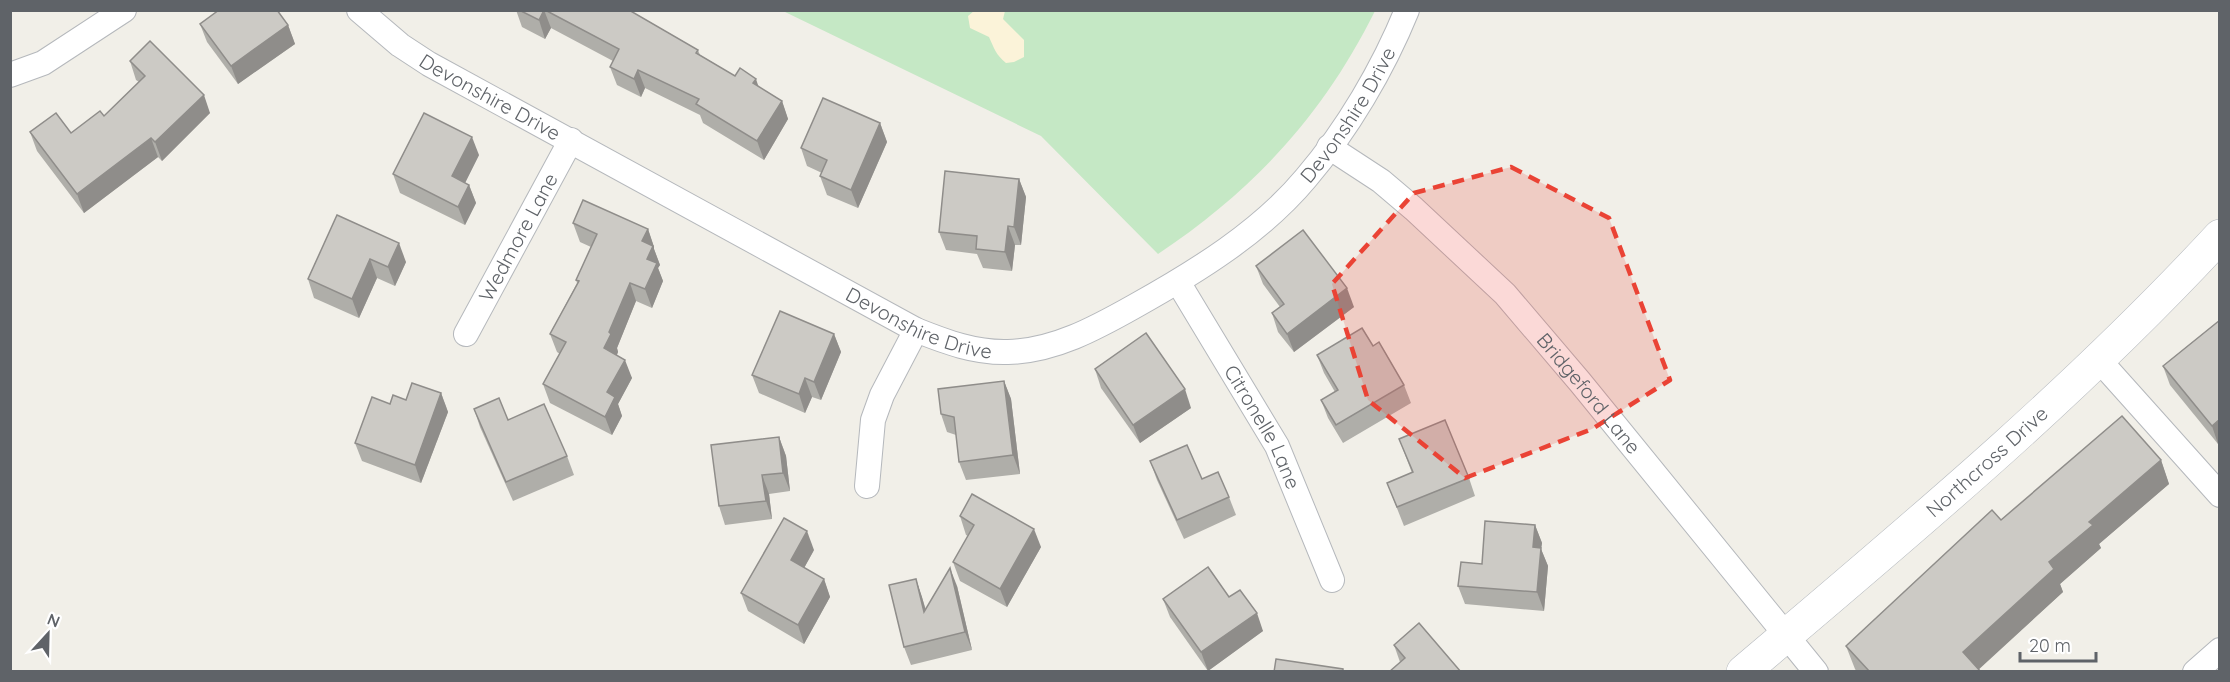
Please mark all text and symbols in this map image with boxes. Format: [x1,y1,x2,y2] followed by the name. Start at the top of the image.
[1294,43,1400,188] street label: Devonshire Drive
[415,48,565,145] street label: Devonshire Drive
[473,168,563,306] street label: Wedmore Lane
[842,281,993,364] street label: Devonshire Drive
[1532,328,1646,459] street label: Bridgeford Lane
[1219,360,1306,492] street label: Citronelle Lane
[1921,401,2053,522] street label: Northcross Drive
[18,604,78,664] north arrow
[44,609,63,632] text: N
[2020,625,2096,663] scale bar
[2029,634,2071,657] text: 20 m

